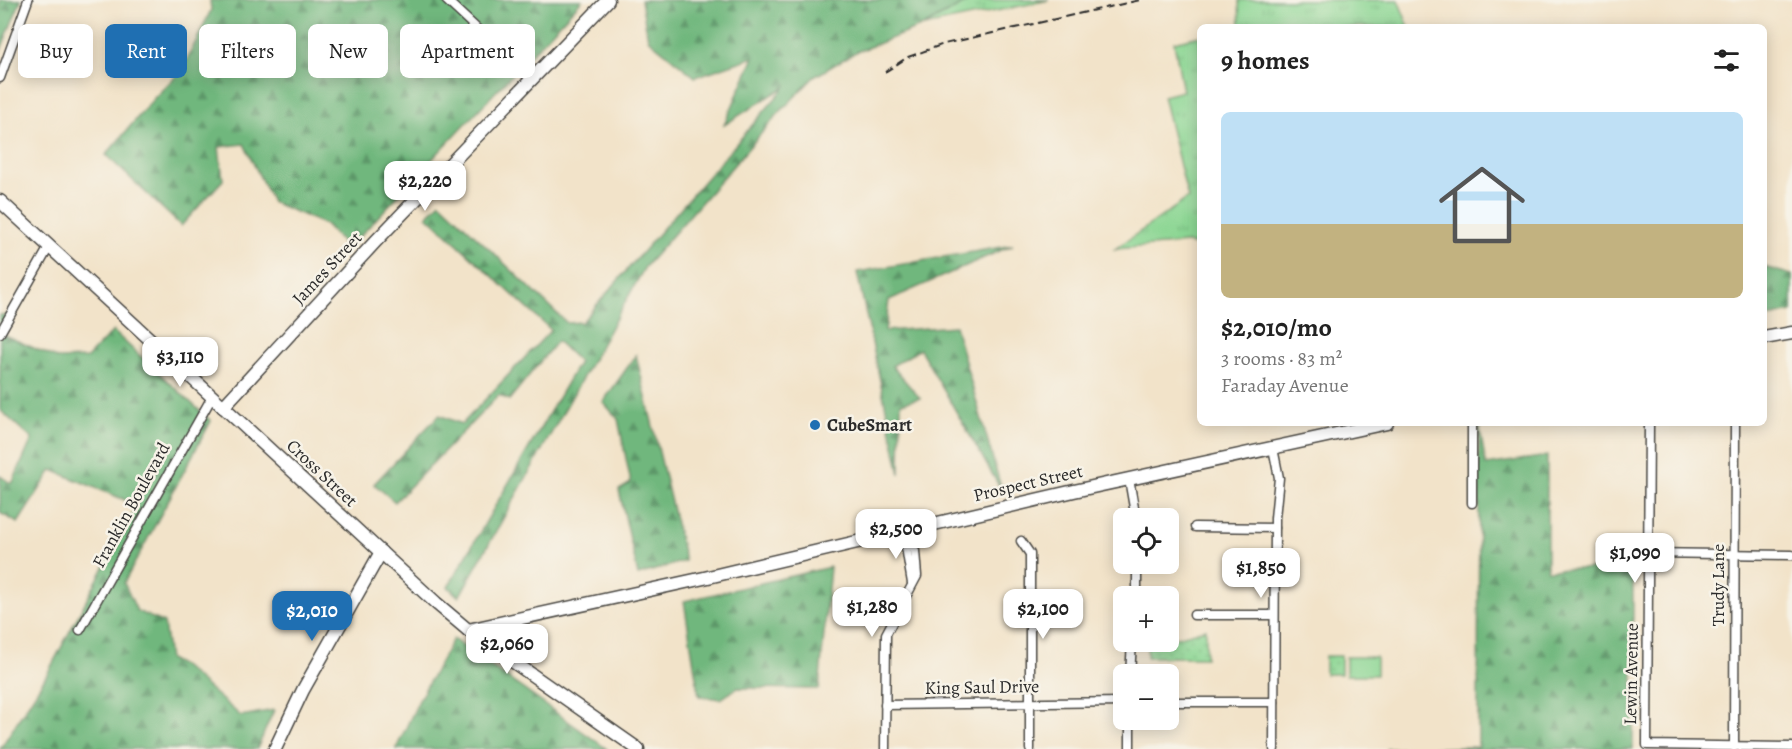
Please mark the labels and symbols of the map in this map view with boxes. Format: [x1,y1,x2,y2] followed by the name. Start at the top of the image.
[376,161,474,212] pin: $2,220
[287,226,367,310] street label: James Street
[131,337,229,388] pin: $3,110
[827,413,912,437] place label: CubeSmart
[808,418,822,432] marker: CubeSmart
[281,434,363,512] street label: Cross Street
[87,438,176,572] street label: Franklin Boulevard
[971,459,1085,507] street label: Prospect Street
[847,509,945,560] pin: $2,500
[1586,533,1684,584] pin: $1,090
[1706,544,1730,626] street label: Trudy Lane
[1212,548,1310,599] pin: $1,850
[823,587,921,638] pin: $1,280
[994,589,1092,640] pin: $2,100
[263,591,361,642] pin: $2,010
[1618,623,1644,725] street label: Lewin Avenue
[458,624,556,675] pin: $2,060
[925,674,1039,700] street label: King Saul Drive

